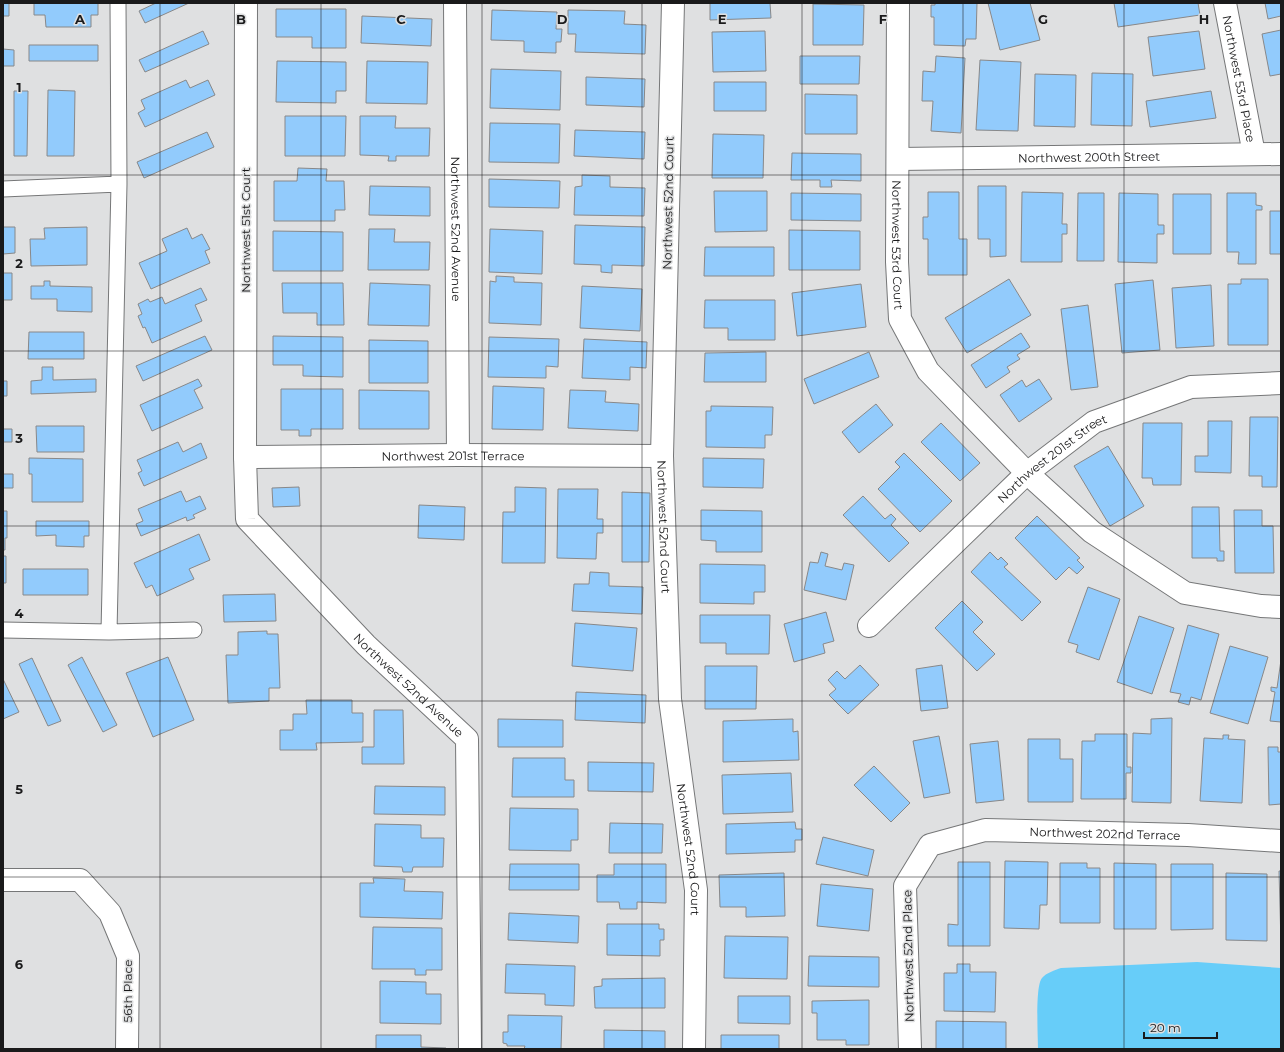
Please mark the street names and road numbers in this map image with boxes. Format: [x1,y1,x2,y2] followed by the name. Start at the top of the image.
[1220,14,1259,143] street label: Northwest 53rd Place
[659,136,677,270] street label: Northwest 52nd Court
[1018,148,1160,165] street label: Northwest 200th Street
[449,156,464,302] street label: Northwest 52nd Avenue
[238,167,253,293] street label: Northwest 51st Court
[889,180,907,310] street label: Northwest 53rd Court
[994,411,1109,505] street label: Northwest 201st Street
[381,447,525,463] street label: Northwest 201st Terrace
[655,460,674,594] street label: Northwest 52nd Court
[351,630,467,740] street label: Northwest 52nd Avenue
[674,782,704,916] street label: Northwest 52nd Court
[1029,824,1181,842] street label: Northwest 202nd Terrace
[899,890,917,1022] street label: Northwest 52nd Place
[120,959,135,1023] street label: 56th Place

